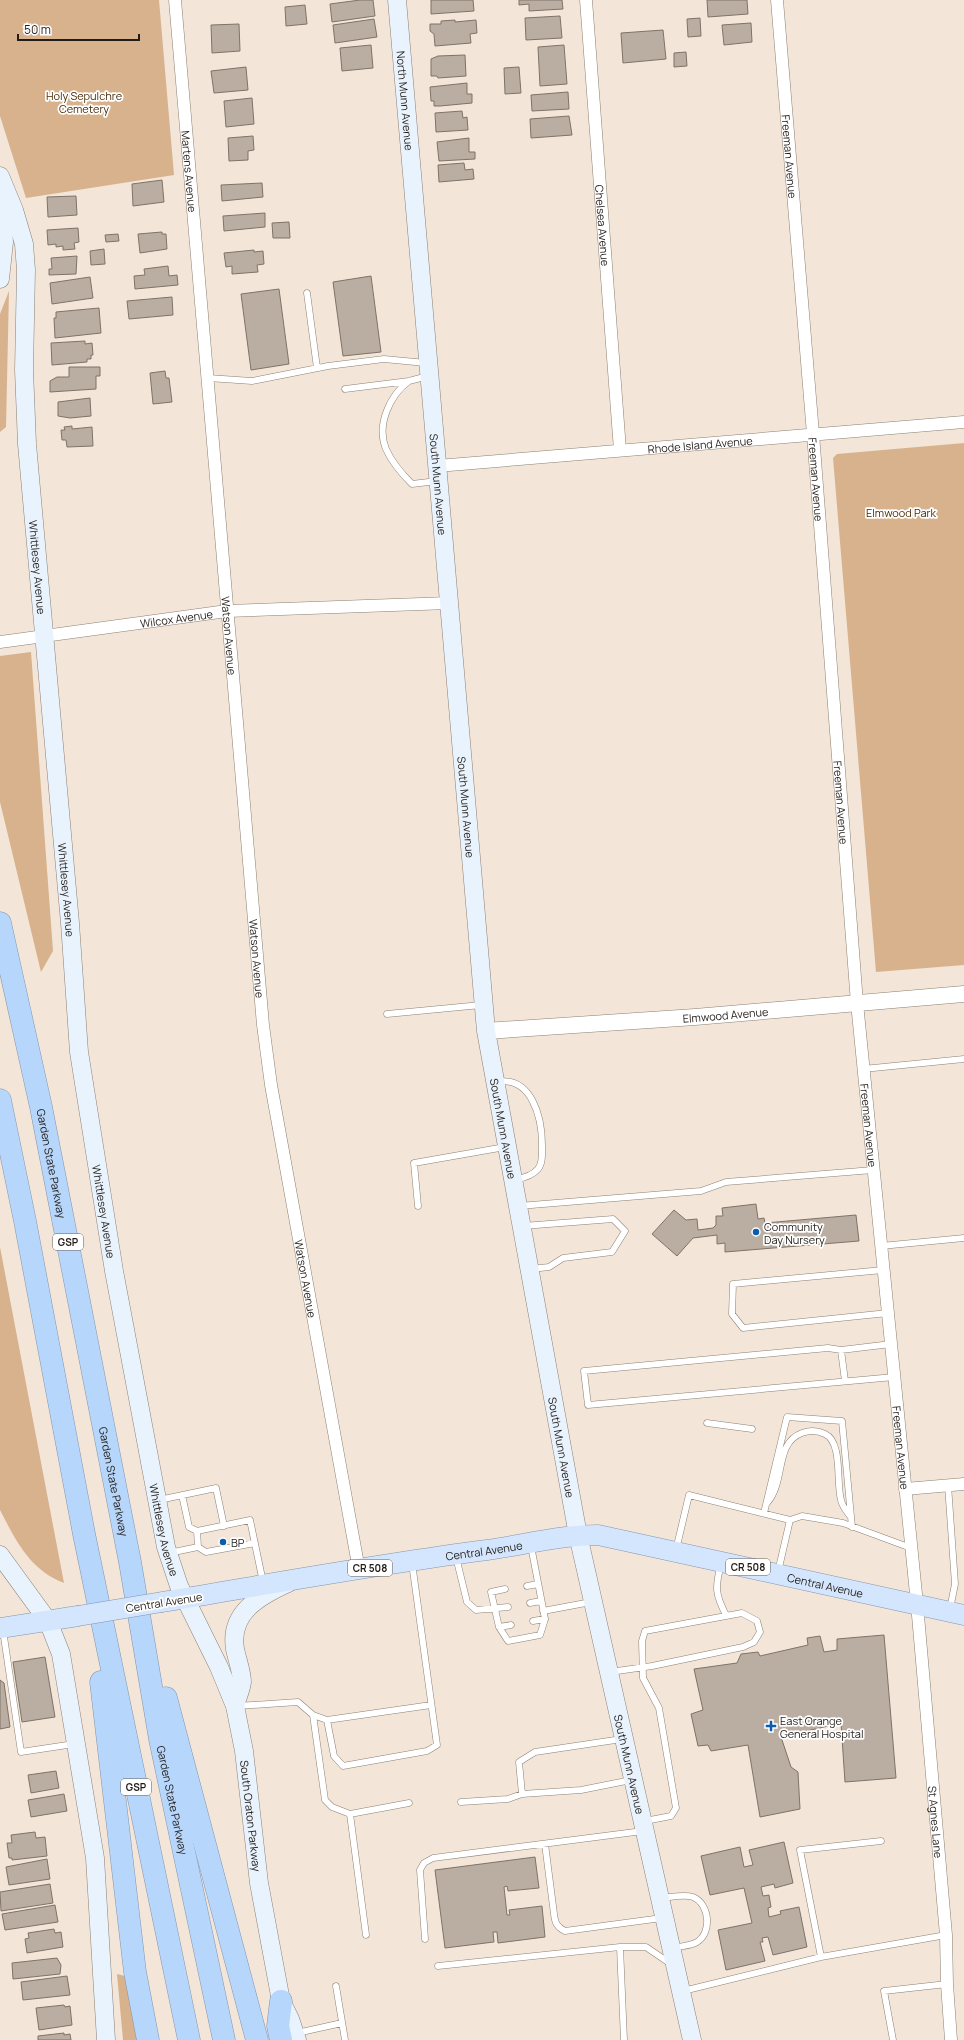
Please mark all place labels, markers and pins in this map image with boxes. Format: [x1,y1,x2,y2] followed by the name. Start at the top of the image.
[764,1219,825,1247] place label: Community Day Nursery
[751,1227,761,1237] marker: Community Day Nursery
[231,1535,245,1550] place label: BP
[218,1537,228,1547] marker: BP
[780,1713,864,1741] place label: East Orange General Hospital
[765,1720,777,1732] marker: East Orange General Hospital

